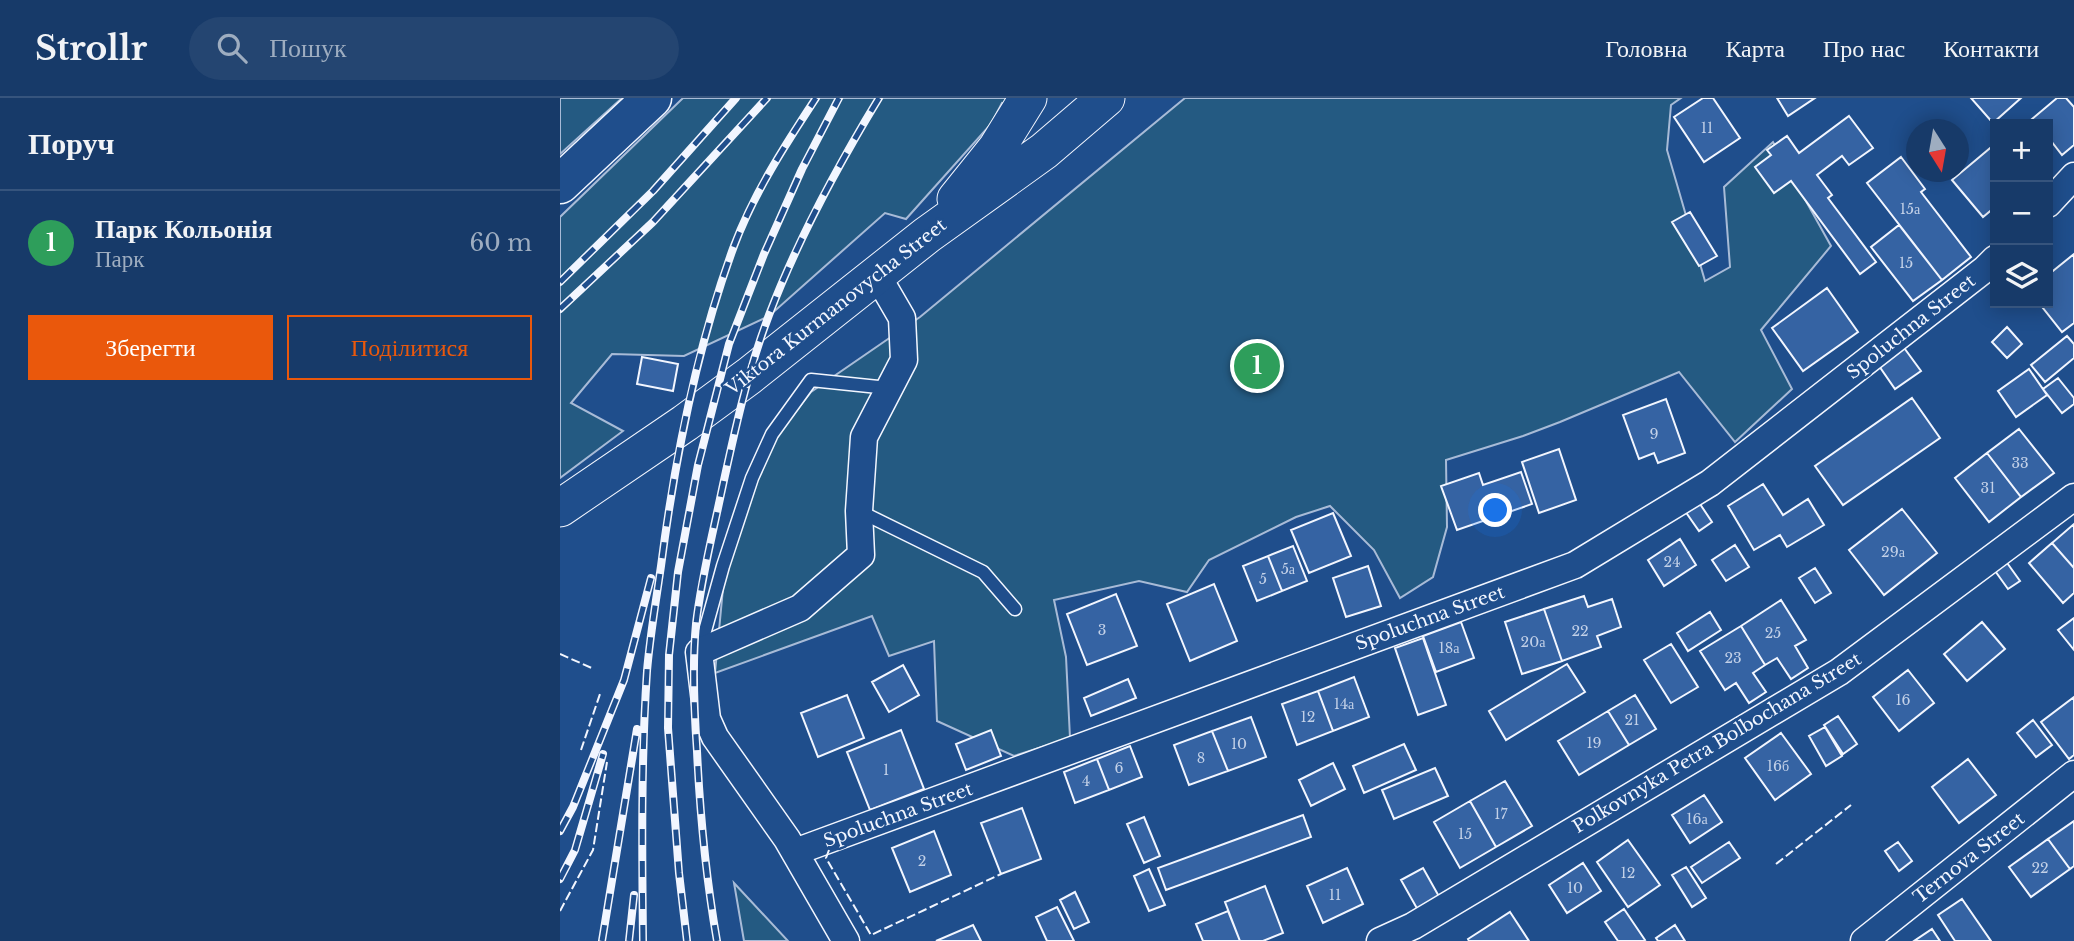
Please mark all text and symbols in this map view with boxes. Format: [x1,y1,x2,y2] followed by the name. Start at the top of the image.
[189,17,679,80] search box
[35,28,147,69] text: Strollr
[213,29,251,67] icon: search
[269,32,347,64] text: Пошук
[1605,34,1687,63] text: Головна
[1725,34,1785,63] text: Карта
[1823,34,1905,63] text: Про нас
[1943,34,2039,63] text: Контакти
[1701,119,1713,137] house number: 11
[1906,119,1969,182] north arrow
[1990,119,2053,308] map controls
[1990,119,2053,182] button: +
[28,125,115,162] text: Поруч
[1990,182,2053,245] button: −
[1900,200,1921,218] house number: 15а
[95,213,272,245] text: Парк Кольонія
[720,214,951,401] street label: Viktora Kurmanovycha Street
[46,229,56,257] text: 1
[470,229,532,257] text: 60 m
[95,245,145,273] text: Парк
[1990,245,2053,308] button: layers
[1899,254,1913,272] house number: 15
[1842,270,1980,384] street label: Spoluchna Street
[28,315,273,380] button: Зберегти
[287,315,532,380] button: Поділитися
[1234,340,1280,392] pin: 1
[1649,425,1659,443] house number: 9
[2011,454,2029,472] house number: 33
[1981,479,1995,497] house number: 31
[1478,493,1512,527] your location
[1881,543,1906,561] house number: 29а
[1664,553,1680,571] house number: 24
[1281,560,1296,578] house number: 5а
[1259,570,1267,588] house number: 5
[1352,581,1508,655] street label: Spoluchna Street
[1098,621,1106,639] house number: 3
[1571,622,1589,640] house number: 22
[1765,624,1781,642] house number: 25
[1521,633,1546,651] house number: 20а
[1439,639,1460,657] house number: 18а
[1569,648,1865,838] street label: Polkovnyka Petra Bolbochana Street
[1724,649,1742,667] house number: 23
[1895,691,1911,709] house number: 16
[1334,695,1355,713] house number: 14а
[1301,708,1315,726] house number: 12
[1625,711,1639,729] house number: 21
[1586,734,1602,752] house number: 19
[1231,735,1247,753] house number: 10
[1197,749,1205,767] house number: 8
[1767,757,1789,775] house number: 16б
[1114,759,1124,777] house number: 6
[883,761,889,779] house number: 1
[1082,772,1090,790] house number: 4
[820,778,976,852] street label: Spoluchna Street
[1494,805,1509,823] house number: 17
[1909,808,2029,908] street label: Ternova Street
[1686,810,1709,828] house number: 16а
[1458,825,1472,843] house number: 15
[918,852,926,870] house number: 2
[2031,859,2049,877] house number: 22
[1621,864,1635,882] house number: 12
[1567,879,1583,897] house number: 10
[1329,886,1341,904] house number: 11

